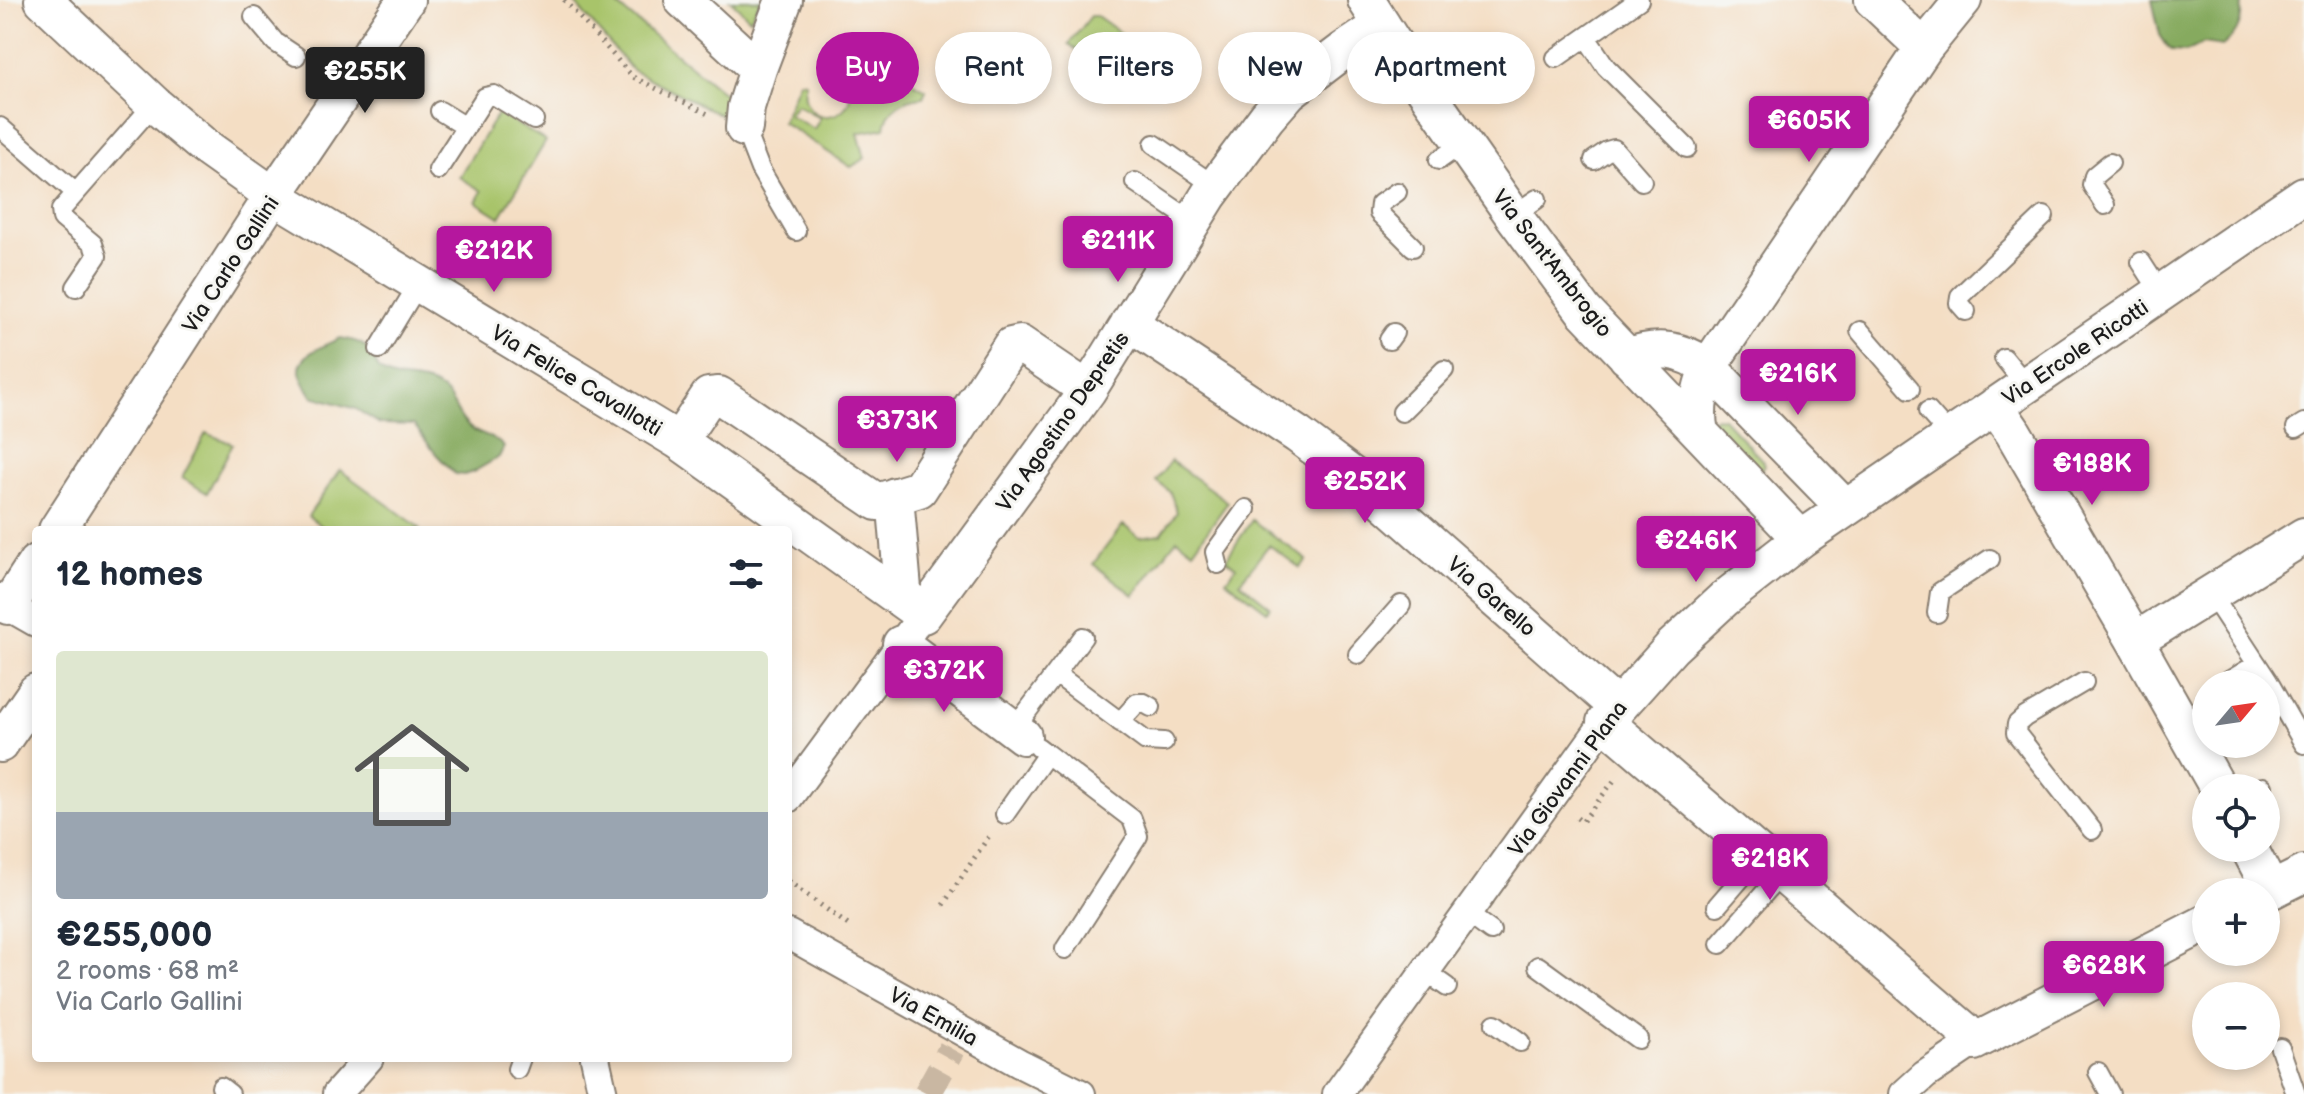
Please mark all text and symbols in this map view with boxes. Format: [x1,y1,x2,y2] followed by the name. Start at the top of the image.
[816,32,919,104] chip: Buy
[935,32,1052,104] chip: Rent
[1068,32,1202,104] chip: Filters
[1218,32,1331,104] chip: New
[1347,32,1535,104] chip: Apartment
[309,47,421,115] pin: €255K
[324,57,406,88] text: €255K
[1753,96,1865,164] pin: €605K
[1767,106,1851,137] text: €605K
[1486,185,1618,343] street label: Via Sant'Ambrogio
[177,191,286,338] street label: Via Carlo Gallini
[1062,216,1174,284] pin: €211K
[438,226,550,294] pin: €212K
[1081,226,1155,257] text: €211K
[455,236,533,267] text: €212K
[1998,294,2154,412] street label: Via Ercole Ricotti
[486,320,667,443] street label: Via Felice Cavallotti
[991,326,1136,517] street label: Via Agostino Depretis
[1742,349,1854,417] pin: €216K
[1758,359,1838,390] text: €216K
[841,396,953,464] pin: €373K
[856,406,938,437] text: €373K
[2036,439,2148,507] pin: €188K
[2052,449,2132,480] text: €188K
[1309,457,1421,525] pin: €252K
[1323,467,1407,498] text: €252K
[1640,516,1752,584] pin: €246K
[1655,526,1737,557] text: €246K
[1441,551,1541,643] street label: Via Garello
[724,552,768,596] icon: filters
[56,554,203,595] text: 12 homes
[888,646,1000,714] pin: €372K
[903,656,985,687] text: €372K
[2192,670,2280,758] north arrow
[2192,670,2280,1070] map controls
[1503,696,1634,862] street label: Via Giovanni Plana
[340,703,484,847] icon: home
[2192,774,2280,862] button: locate
[1714,834,1826,902] pin: €218K
[1731,844,1809,875] text: €218K
[2192,878,2280,966] button: +
[56,915,212,956] text: €255,000
[2048,941,2160,1009] pin: €628K
[2062,951,2146,982] text: €628K
[56,956,239,987] text: 2 rooms · 68 m²
[884,982,982,1053] street label: Via Emilia
[2192,982,2280,1070] button: −
[56,987,243,1018] text: Via Carlo Gallini

